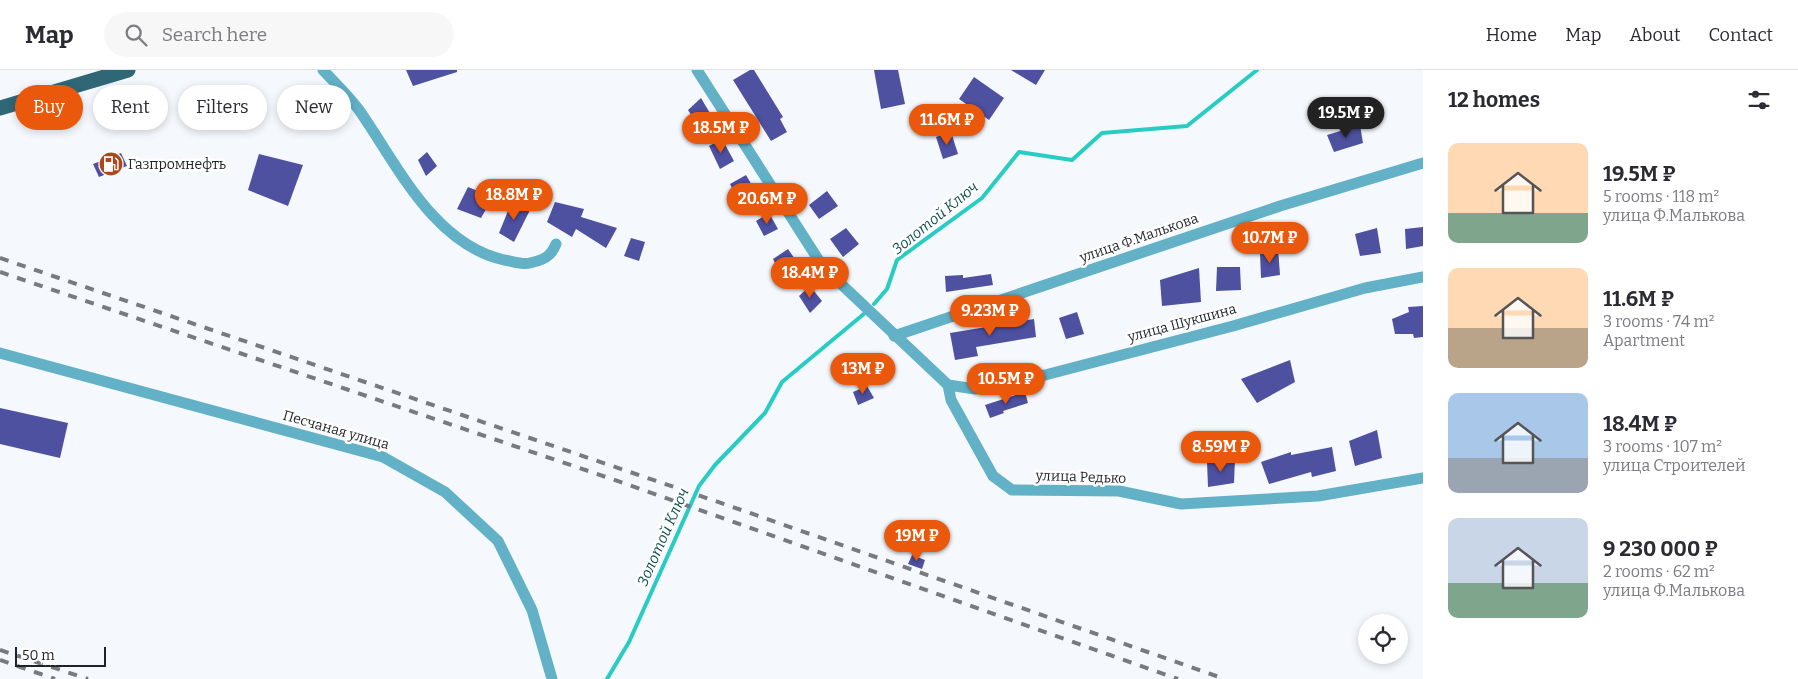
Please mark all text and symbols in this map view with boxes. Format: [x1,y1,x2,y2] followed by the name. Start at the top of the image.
[104,12,454,57] search box
[25,21,74,49] text: Map
[122,21,150,49] icon: search
[162,23,267,46] text: Search here
[1486,24,1537,46] text: Home
[1565,24,1601,46] text: Map
[1629,24,1680,46] text: About
[1708,24,1773,46] text: Contact
[15,85,83,130] chip: Buy
[93,85,168,130] chip: Rent
[178,85,267,130] chip: Filters
[277,85,351,130] chip: New
[1745,86,1773,114] icon: filters
[1448,87,1540,113] text: 12 homes
[1300,97,1392,139] pin: 19.5M ₽
[1318,103,1374,122] text: 19.5M ₽
[901,104,993,146] pin: 11.6M ₽
[920,110,974,129] text: 11.6M ₽
[675,112,767,154] pin: 18.5M ₽
[693,118,749,137] text: 18.5M ₽
[98,151,124,177] fuel station icon: Газпромнефть
[128,156,226,173] place label: Газпромнефть
[1603,161,1676,187] text: 19.5M ₽
[1488,163,1548,223] icon: home
[468,178,560,221] pin: 18.8M ₽
[888,178,982,258] water label: Золотой Ключ
[721,182,813,225] pin: 20.6M ₽
[486,185,542,204] text: 18.8M ₽
[1603,187,1719,206] text: 5 rooms · 118 m²
[738,189,796,208] text: 20.6M ₽
[1603,206,1745,225] text: улица Ф.Малькова
[1077,210,1201,267] street label: улица Ф.Малькова
[1224,222,1316,264] pin: 10.7M ₽
[1242,228,1298,247] text: 10.7M ₽
[764,256,856,299] pin: 18.4M ₽
[782,263,838,282] text: 18.4M ₽
[1603,286,1674,312] text: 11.6M ₽
[1488,288,1548,348] icon: home
[944,294,1036,337] pin: 9.23M ₽
[1125,300,1239,346] street label: улица Шукшина
[961,301,1019,320] text: 9.23M ₽
[1603,312,1714,331] text: 3 rooms · 74 m²
[1603,331,1685,350] text: Apartment
[828,352,898,395] pin: 13M ₽
[841,359,885,378] text: 13M ₽
[960,362,1052,405] pin: 10.5M ₽
[978,369,1034,388] text: 10.5M ₽
[281,407,391,453] street label: Песчаная улица
[1603,411,1677,437] text: 18.4M ₽
[1488,413,1548,473] icon: home
[1175,430,1267,473] pin: 8.59M ₽
[1192,437,1250,456] text: 8.59M ₽
[1603,437,1722,456] text: 3 rooms · 107 m²
[1603,456,1746,475] text: улица Строителей
[1034,467,1127,487] street label: улица Редько
[633,485,693,589] water label: Золотой Ключ
[882,520,952,562] pin: 19M ₽
[895,526,939,545] text: 19M ₽
[1603,536,1718,562] text: 9 230 000 ₽
[1488,538,1548,598] icon: home
[1603,562,1715,581] text: 2 rooms · 62 m²
[1603,581,1745,600] text: улица Ф.Малькова
[1358,614,1408,664] map controls
[1358,614,1408,664] button: locate
[15,644,106,667] scale bar
[22,647,55,664] text: 50 m

